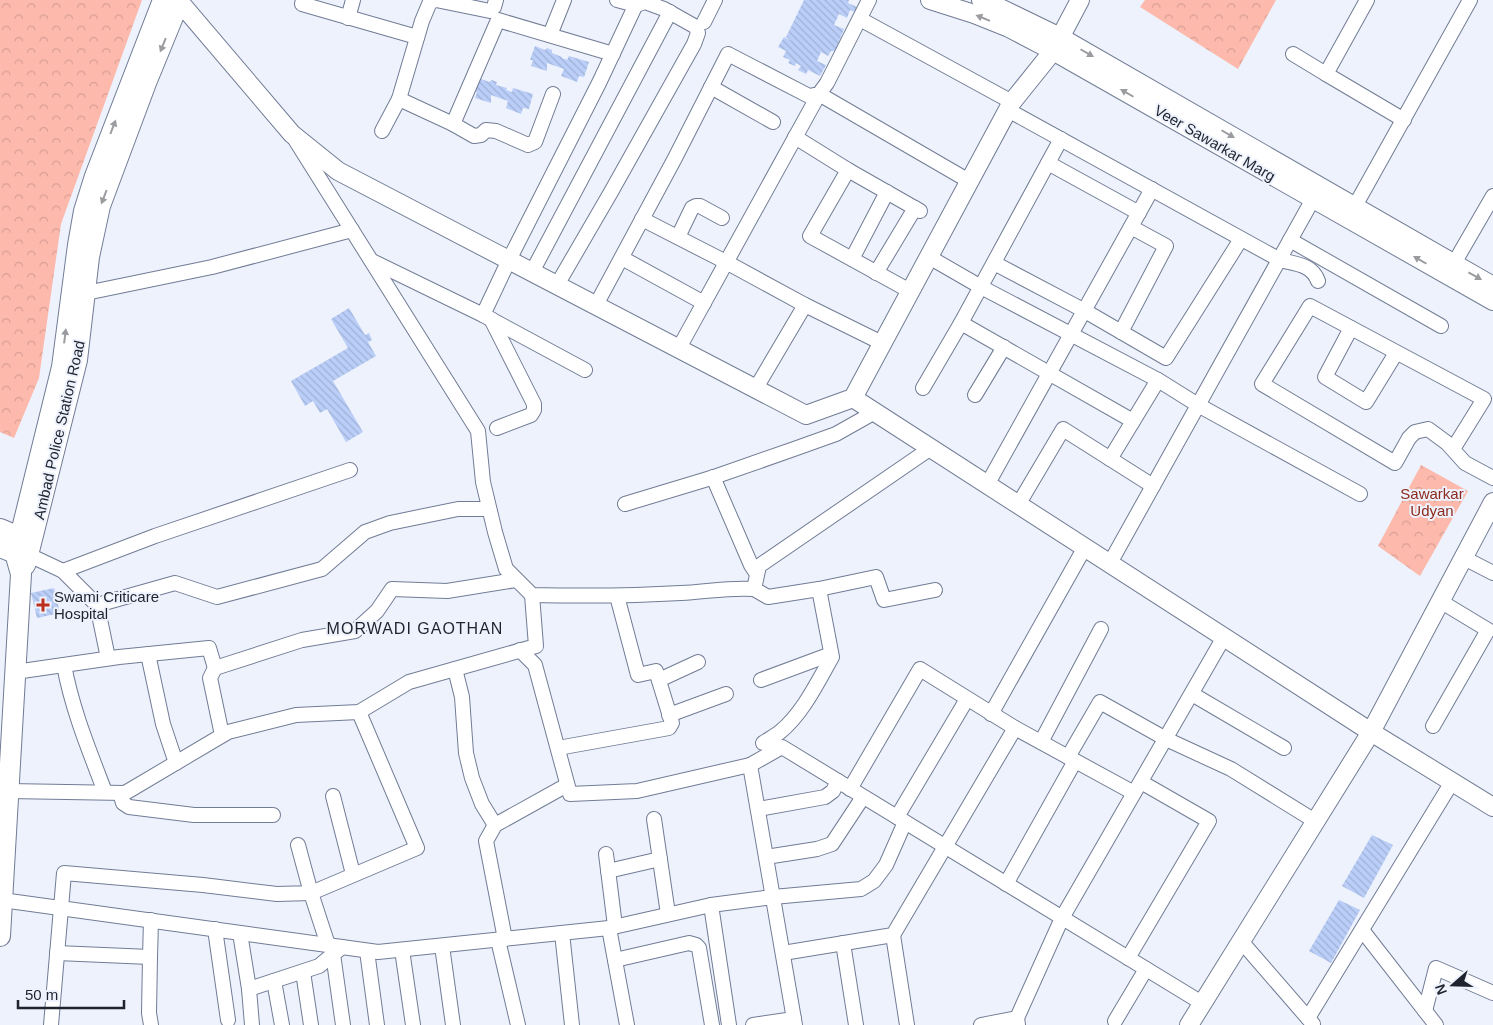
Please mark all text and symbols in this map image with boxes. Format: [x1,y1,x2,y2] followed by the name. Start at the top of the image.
[976,13,990,21] one-way arrow
[159,38,167,53] one-way arrow
[1081,48,1094,57] one-way arrow
[1119,89,1134,97] one-way arrow
[1152,101,1278,185] street label: Veer Sawarkar Marg
[109,119,117,134] one-way arrow
[1222,129,1235,138] one-way arrow
[100,190,108,205] one-way arrow
[1413,255,1427,264] one-way arrow
[1468,272,1483,280] one-way arrow
[61,327,69,343] one-way arrow
[30,339,88,521] street label: Ambad Police Station Road
[1400,485,1464,519] park label: Sawarkar Udyan
[54,588,159,622] place label: Swami Criticare Hospital
[36,598,50,612] marker: Swami Criticare Hospital
[327,620,503,637] district label: MORWADI GAOTHAN
[1428,960,1478,1010] north arrow
[18,978,124,1010] scale bar
[1432,982,1450,997] text: N
[25,986,58,1003] text: 50 m

